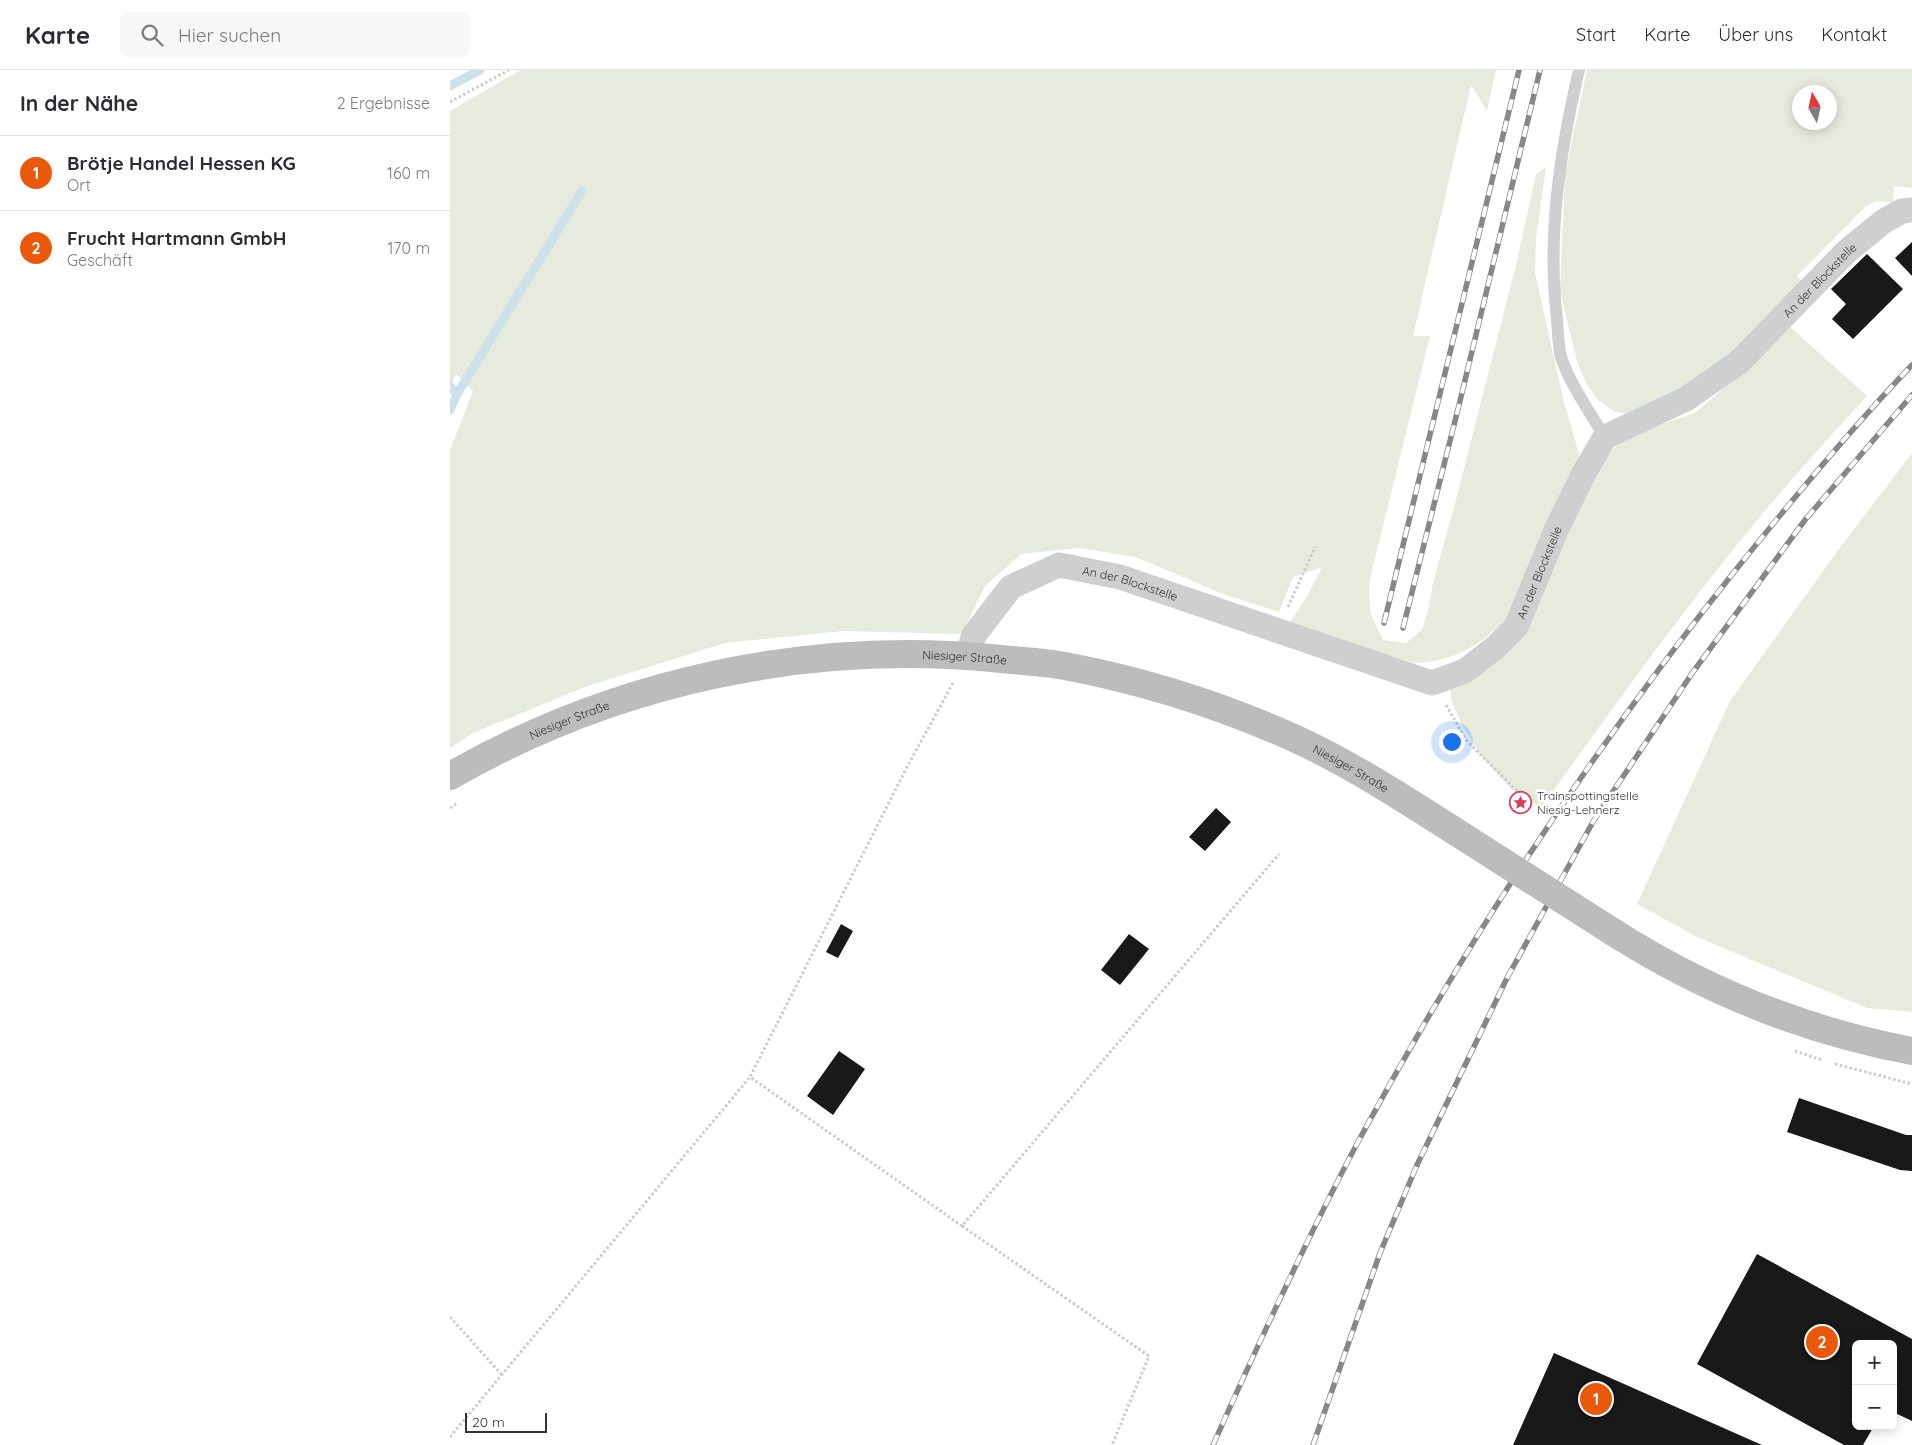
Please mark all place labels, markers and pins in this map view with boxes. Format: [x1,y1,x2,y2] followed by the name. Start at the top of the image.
[1537,788,1639,817] place label: Trainspottingstelle Niesig-Lehnerz
[1509,790,1533,814] place icon: Trainspottingstelle Niesig-Lehnerz
[1806,1323,1838,1361] pin: 2
[1580,1380,1612,1418] pin: 1

